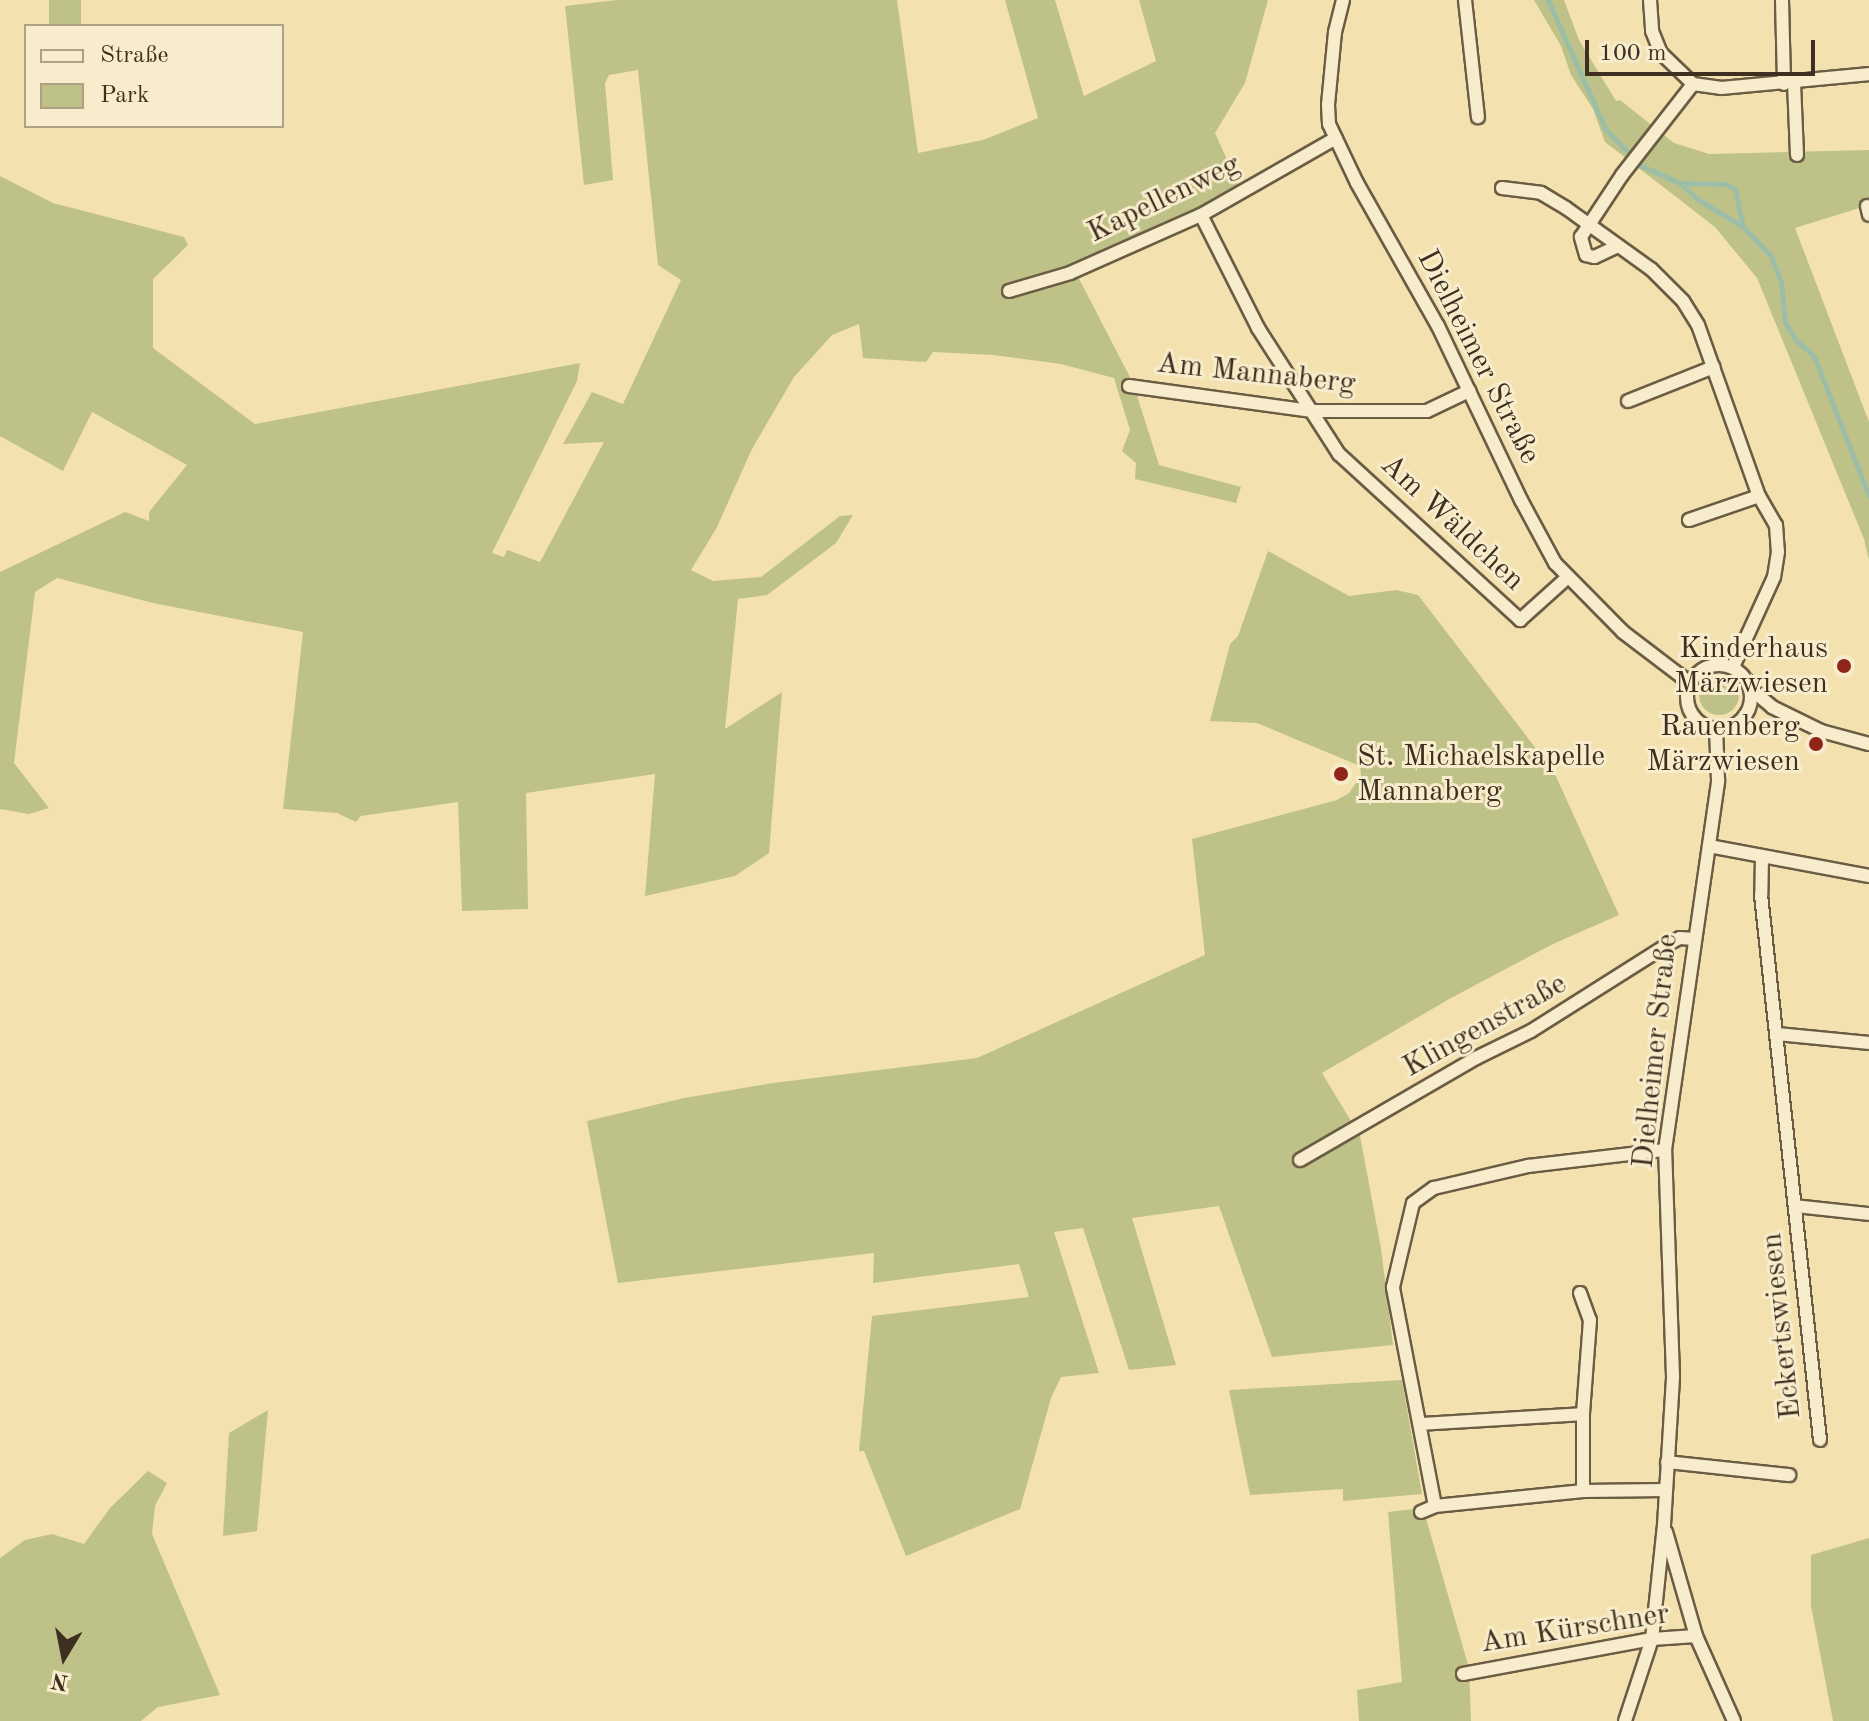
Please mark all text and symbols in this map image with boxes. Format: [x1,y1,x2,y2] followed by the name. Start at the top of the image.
[24,24,284,128] legend
[1589,24,1819,74] scale bar
[1599,42,1667,66] text: 100 m
[100,44,169,68] text: Straße
[100,84,149,108] text: Park
[1082,147,1246,251] street label: Kapellenweg
[1408,244,1548,470] street label: Dielheimer Straße
[1155,346,1357,402] street label: Am Mannaberg
[1373,447,1531,599] street label: Am Wäldchen
[1674,631,1828,702] place label: Kinderhaus Märzwiesen
[1835,657,1853,675] marker: Kinderhaus Märzwiesen
[1646,709,1800,780] place label: Rauenberg Märzwiesen
[1807,735,1825,753] marker: Rauenberg Märzwiesen
[1357,739,1605,810] place label: St. Michaelskapelle Mannaberg
[1332,765,1350,783] marker: St. Michaelskapelle Mannaberg
[1626,932,1686,1170] street label: Dielheimer Straße
[1397,966,1573,1086] street label: Klingenstraße
[1754,1231,1810,1421] street label: Eckertswiesen
[1478,1596,1672,1662] street label: Am Kürschner
[24,1617,104,1697] north arrow
[50,1668,70,1693] text: N

